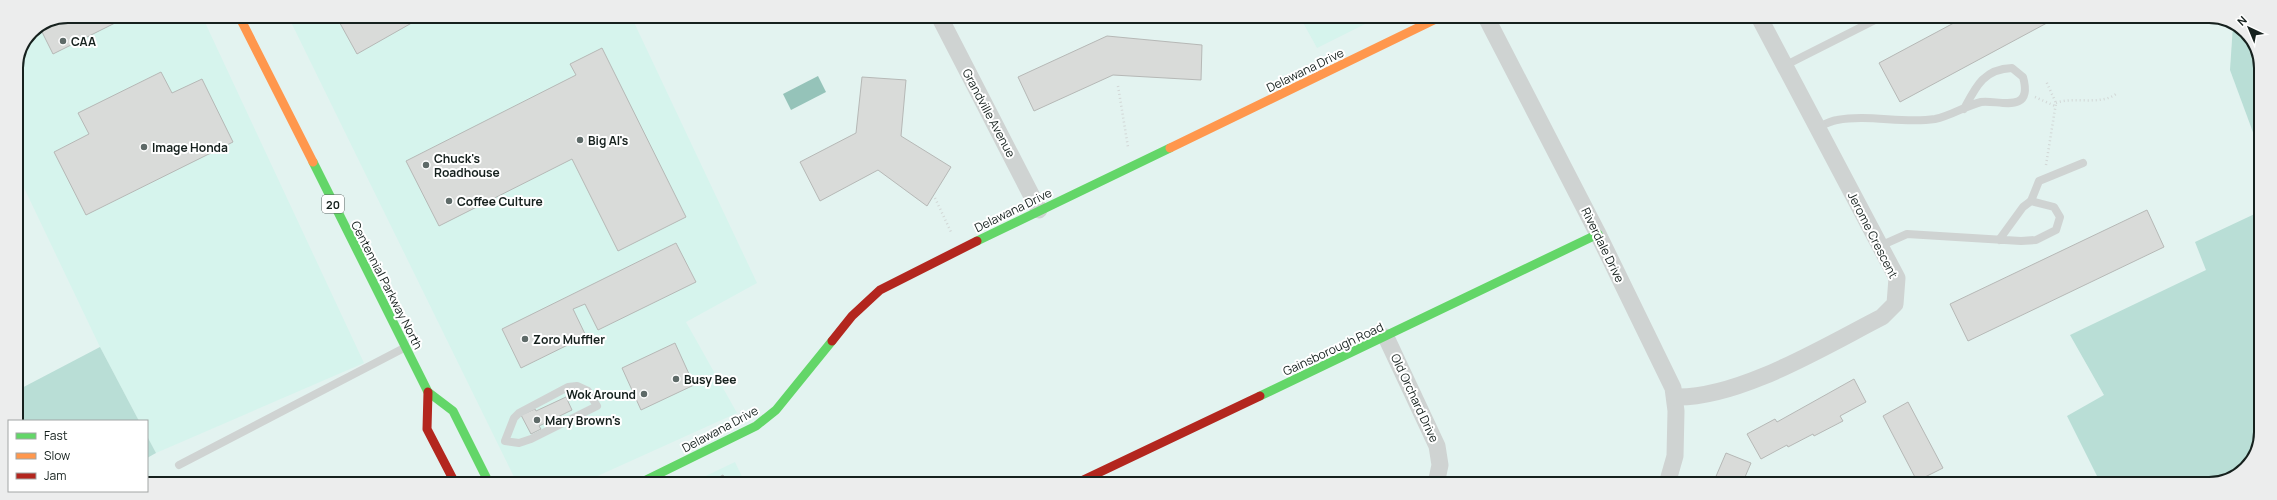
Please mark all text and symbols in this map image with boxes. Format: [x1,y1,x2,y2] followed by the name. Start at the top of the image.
[2229,8,2269,48] north arrow
[2234,12,2250,29] text: N
[71,33,96,50] place label: CAA
[58,36,68,46] marker: CAA
[1263,44,1347,96] street label: Delawana Drive
[958,66,1020,160] street label: Grandville Avenue
[588,132,629,149] place label: Big Al's
[575,135,585,145] marker: Big Al's
[152,139,228,156] place label: Image Honda
[139,142,149,152] marker: Image Honda
[434,150,500,181] place label: Chuck's Roadhouse
[421,160,431,170] marker: Chuck's Roadhouse
[971,184,1055,236] street label: Delawana Drive
[1844,189,1902,281] street label: Jerome Crescent
[457,193,543,210] place label: Coffee Culture
[322,195,344,213] road number: 20
[444,196,454,206] marker: Coffee Culture
[1577,205,1629,285] street label: Riverdale Drive
[347,218,427,352] street label: Centennial Parkway North
[1280,318,1386,380] street label: Gainsborough Road
[533,331,605,348] place label: Zoro Muffler
[520,334,530,344] marker: Zoro Muffler
[1387,351,1443,445] street label: Old Orchard Drive
[684,371,736,388] place label: Busy Bee
[671,374,681,384] marker: Busy Bee
[566,386,636,403] place label: Wok Around
[639,389,649,399] marker: Wok Around
[679,402,761,456] street label: Delawana Drive
[545,412,621,429] place label: Mary Brown's
[532,415,542,425] marker: Mary Brown's
[8,420,148,492] legend
[44,427,68,444] text: Fast
[44,447,70,464] text: Slow
[44,467,66,484] text: Jam

